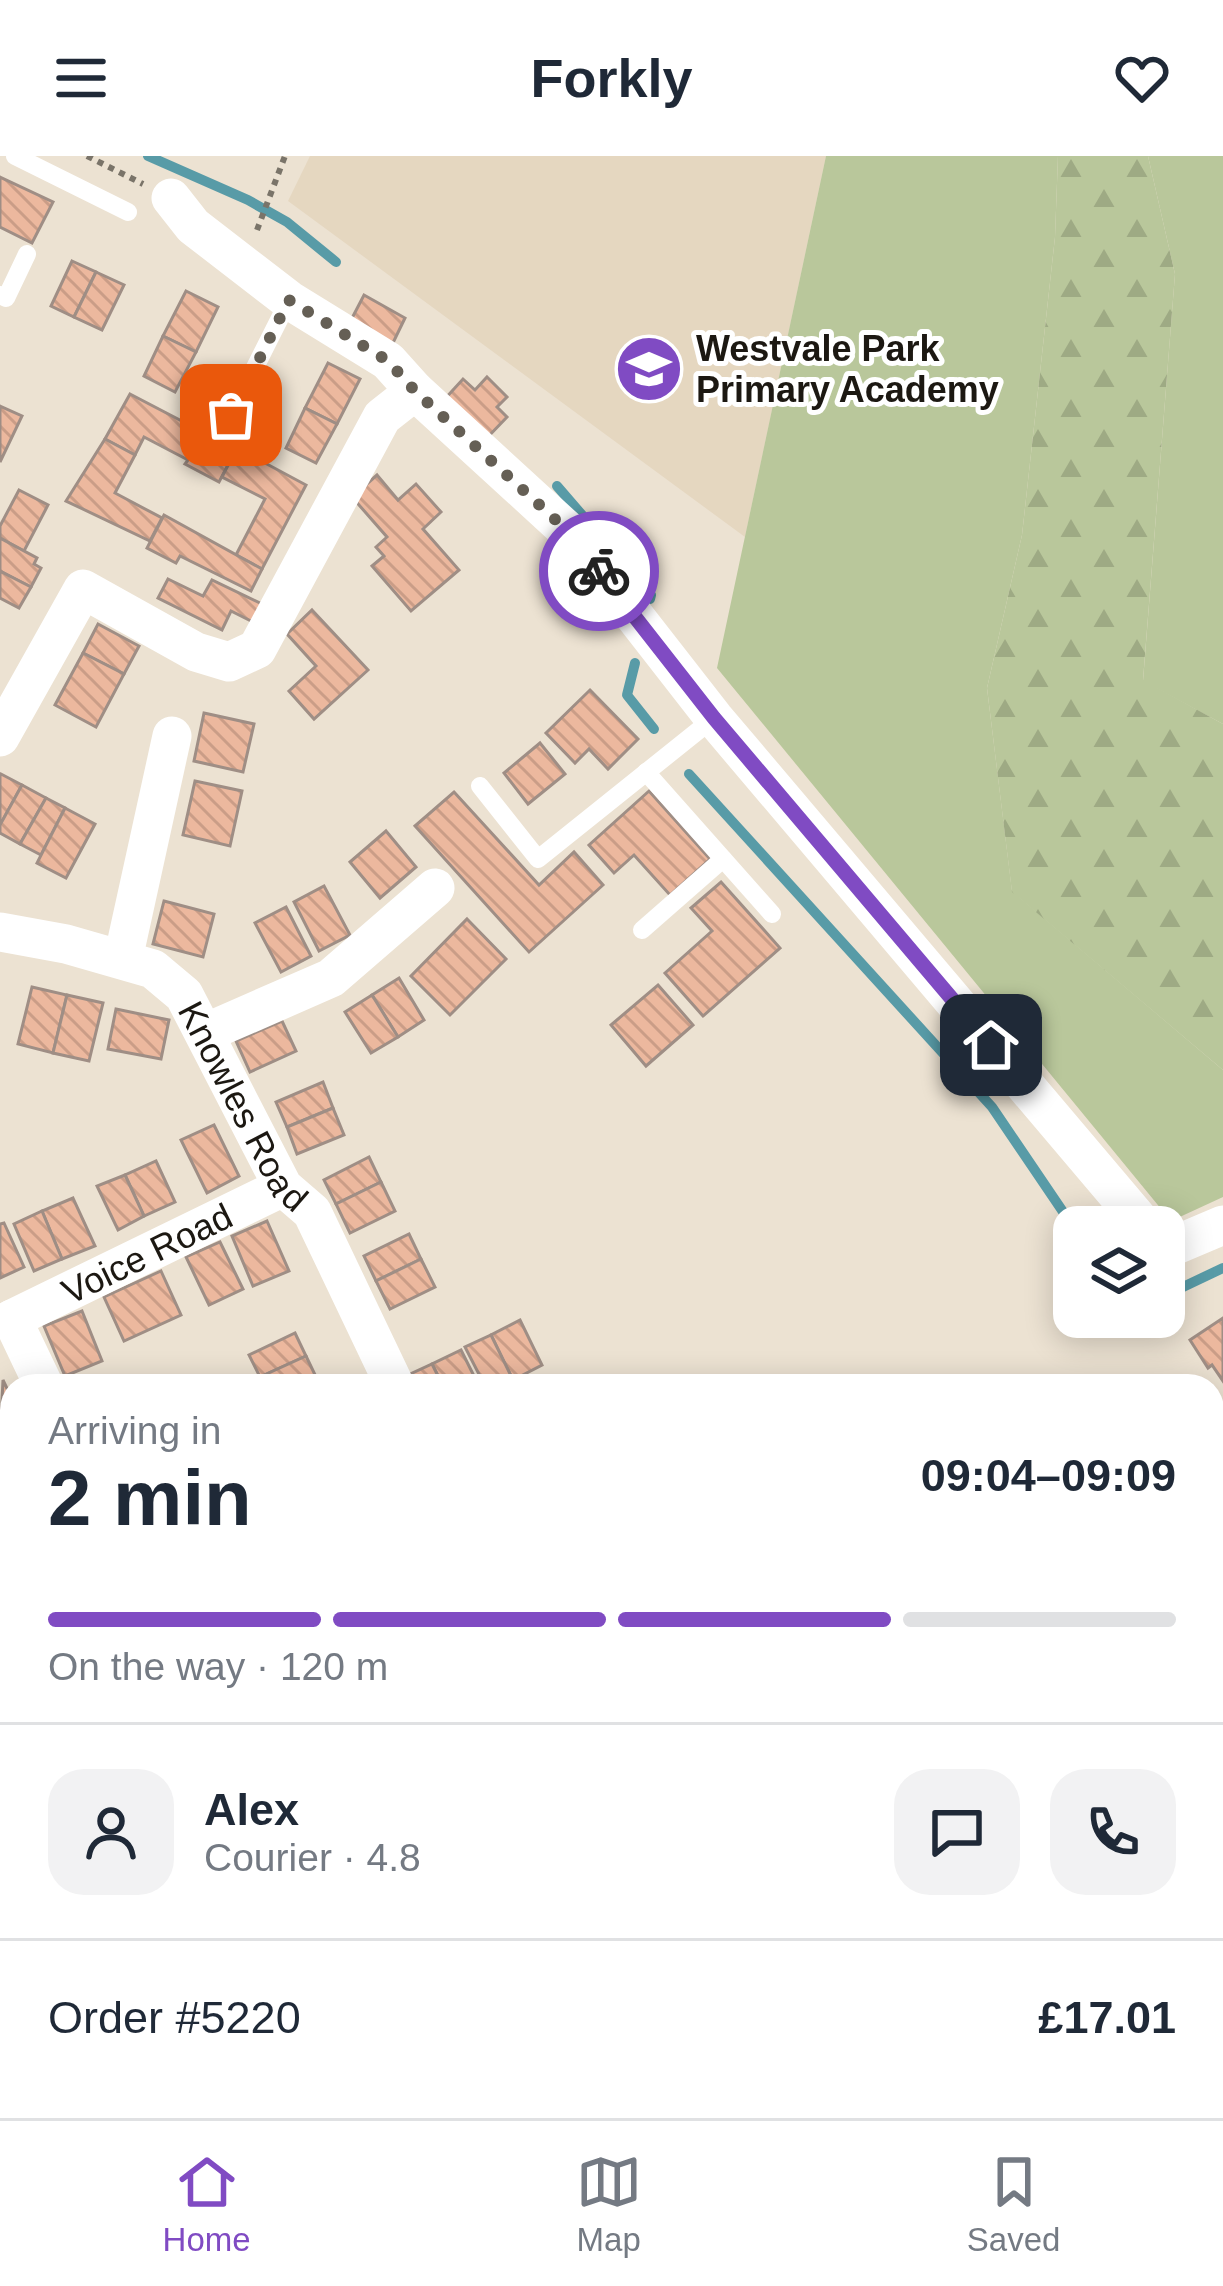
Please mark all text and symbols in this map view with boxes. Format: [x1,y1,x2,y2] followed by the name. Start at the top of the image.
[48,45,114,111] icon: menu
[1109,45,1175,111] icon: heart
[530,48,693,108] text: Forkly
[696,328,999,410] place label: Westvale Park Primary Academy
[614,334,684,404] school or university icon: Westvale Park Primary Academy
[180,364,282,466] pin
[198,382,264,448] icon: bag
[539,511,659,631] courier
[566,538,632,604] icon: bike
[940,994,1042,1096] pin
[170,995,316,1220] street label: Knowles Road
[958,1012,1024,1078] icon: home
[55,1195,239,1313] street label: Voice Road
[1053,1206,1185,1338] map controls
[1053,1206,1185,1338] button: layers
[48,1409,221,1452] text: Arriving in
[921,1450,1176,1501] text: 09:04–09:09
[48,1454,252,1542] text: 2 min
[48,1645,388,1688] text: On the way · 120 m
[48,1769,174,1895] button: person
[894,1769,1020,1895] button: chat
[1050,1769,1176,1895] button: phone
[204,1784,299,1835] text: Alex
[204,1836,421,1879] text: Courier · 4.8
[48,1992,301,2043] text: Order #5220
[1038,1992,1176,2043] text: £17.01
[163,2149,251,2259] tab: Home
[576,2149,642,2259] tab: Map
[967,2149,1060,2259] tab: Saved

